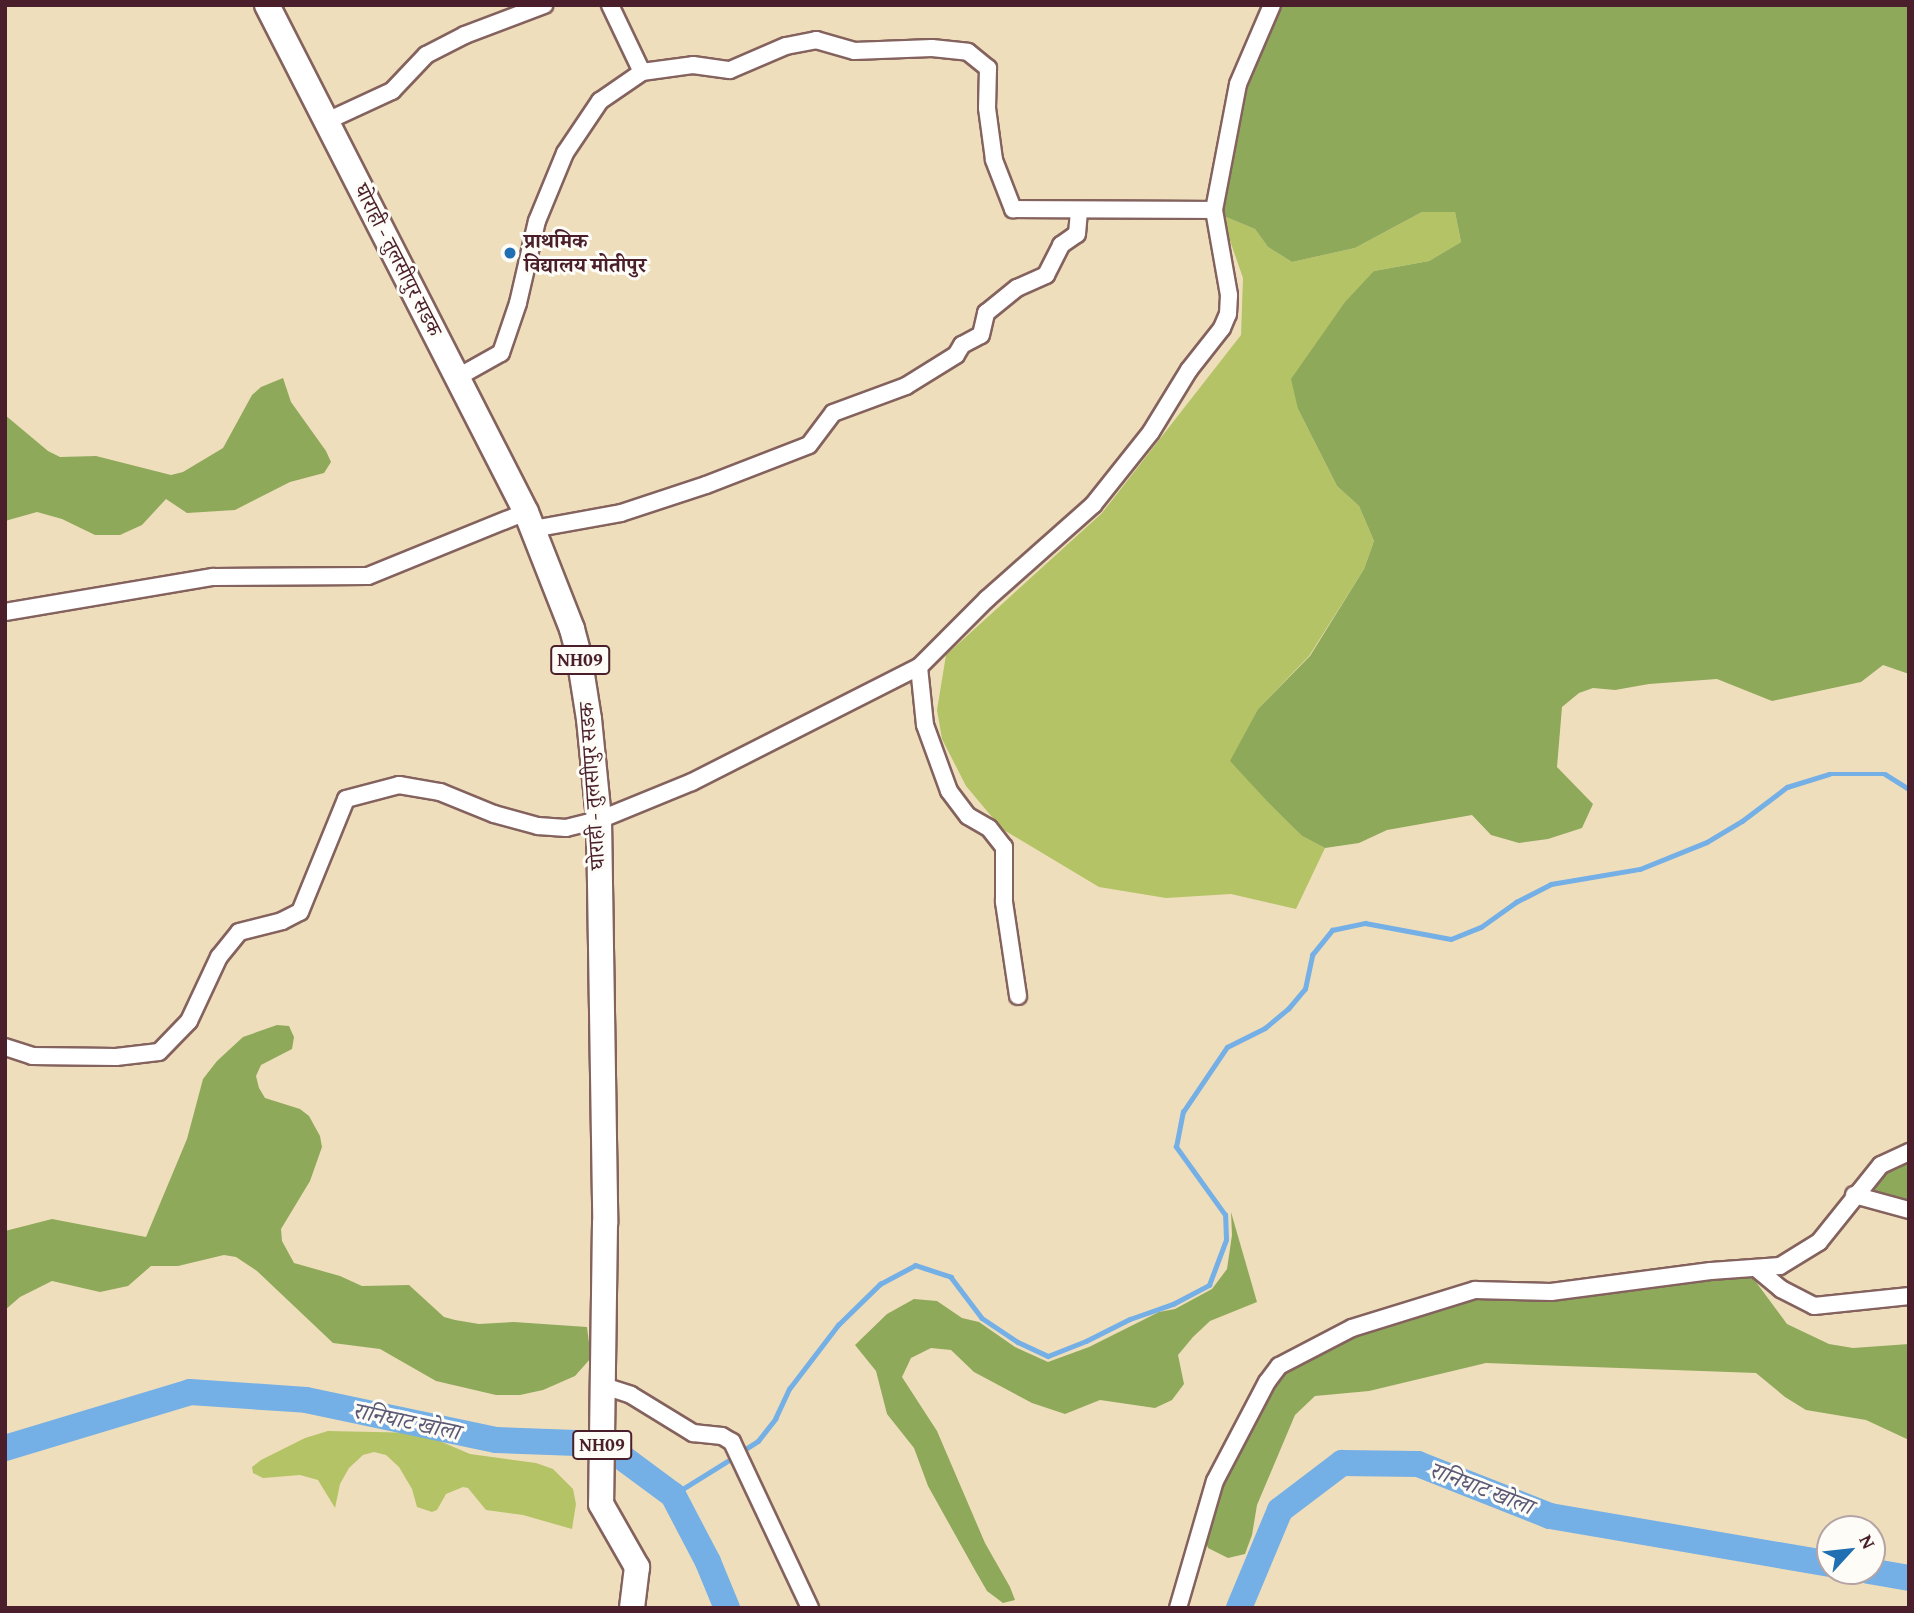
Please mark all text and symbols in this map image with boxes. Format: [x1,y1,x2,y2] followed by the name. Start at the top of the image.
[349,180,447,340] street label: घोराही - तुलसीपुर सडक
[524,228,646,278] place label: प्राथमिक विद्यालय मोतीपुर
[502,245,518,261] marker: प्राथमिक विद्यालय मोतीपुर
[548,645,612,676] road number: NH09
[574,701,610,871] street label: घोराही - तुलसीपुर सडक
[350,1396,462,1446] water label: रानिघाट खोला
[570,1429,634,1460] road number: NH09
[1425,1456,1537,1520] water label: रानिघाट खोला
[1816,1515,1886,1585] north arrow
[1853,1529,1883,1553] text: N

